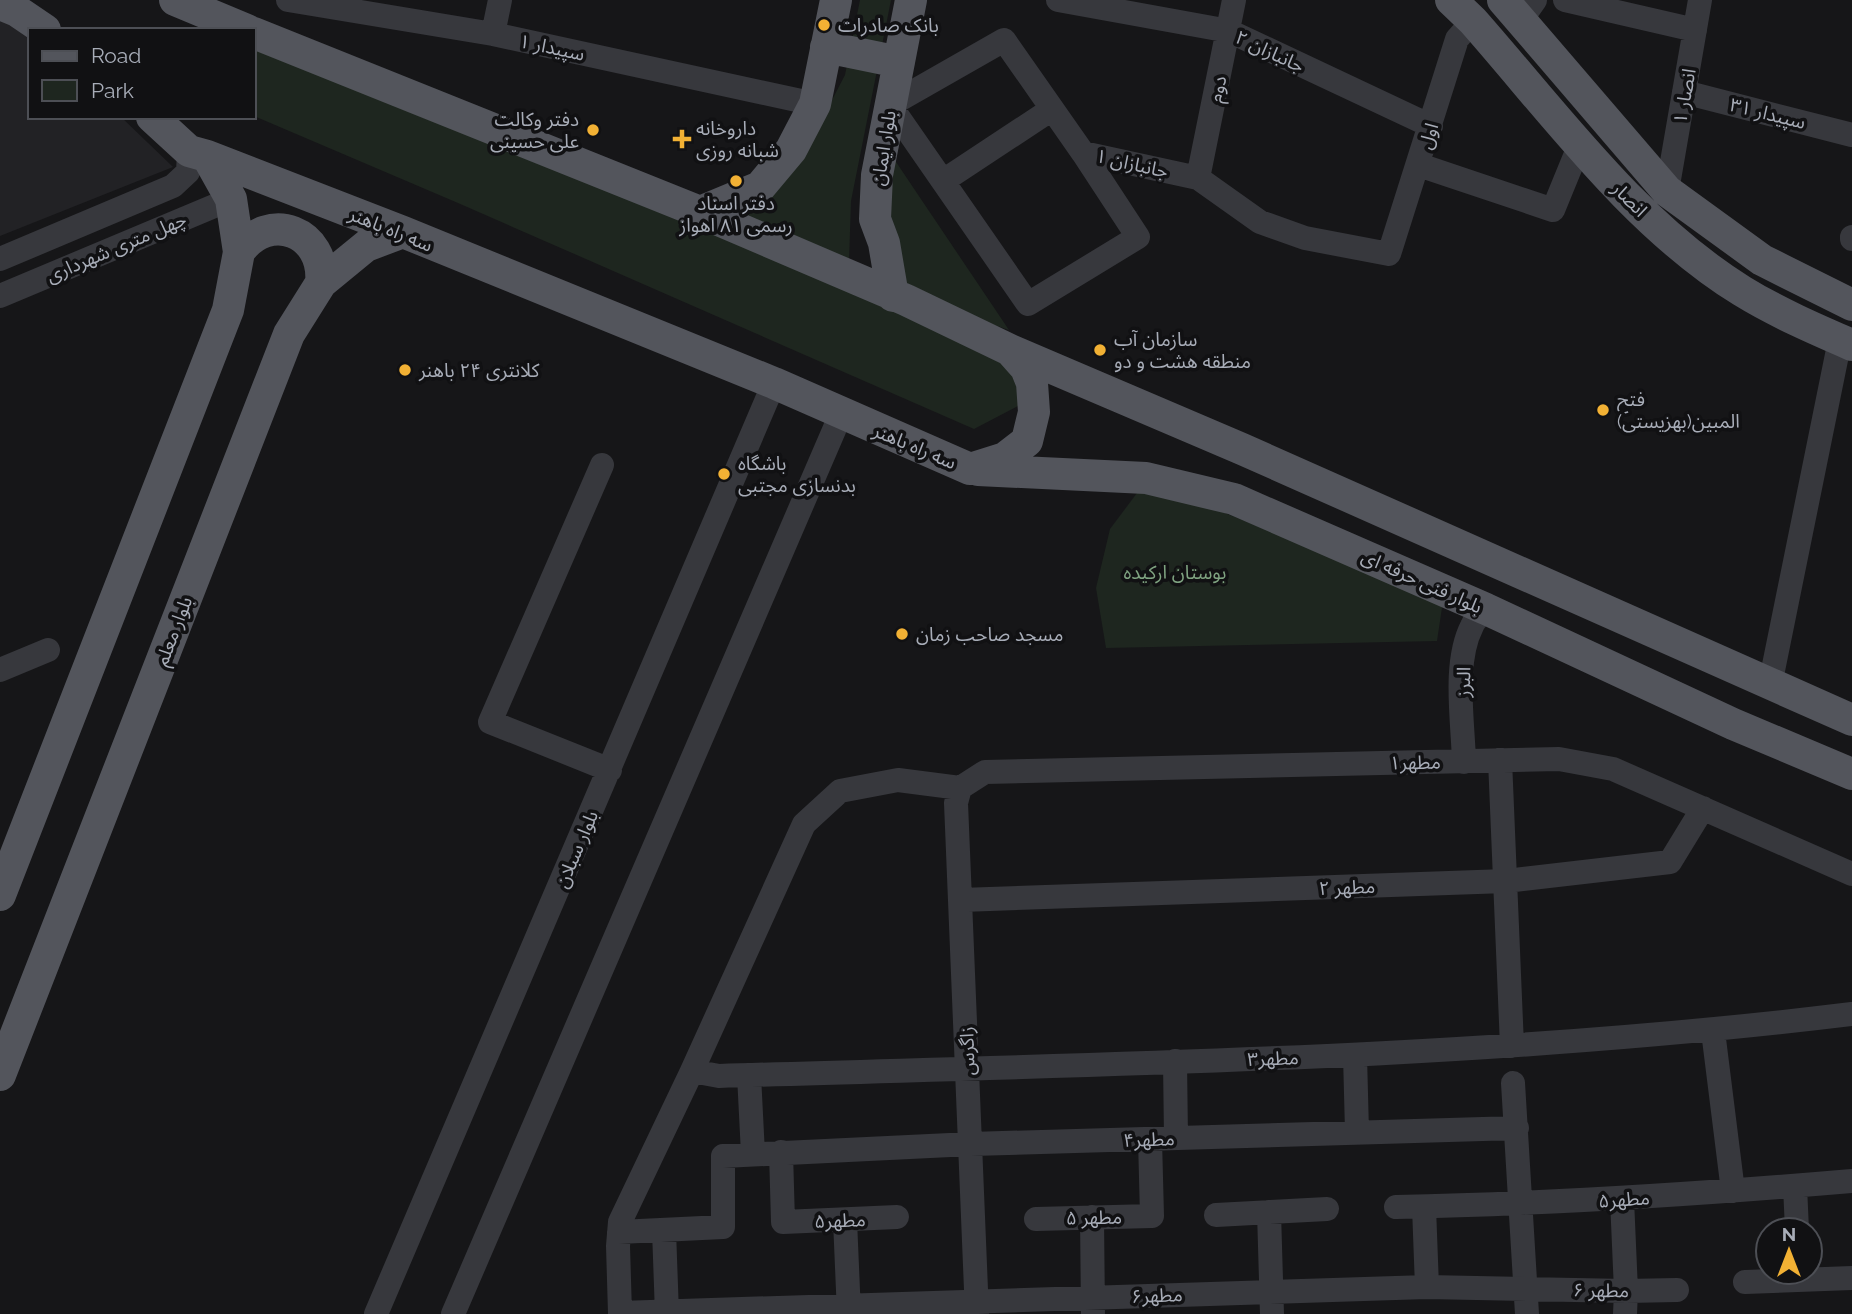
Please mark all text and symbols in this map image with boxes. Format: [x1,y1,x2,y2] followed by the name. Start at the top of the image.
[838,14,939,37] place label: بانک صادرات
[816,17,832,33] marker: بانک صادرات
[1232,25,1308,77] street label: جانبازان ۲
[28,28,256,119] legend
[517,29,587,67] street label: سپیدار ۱
[91,43,141,68] text: Road
[1668,67,1701,126] street label: انصار ۱
[1203,74,1234,105] street label: دوم
[91,78,134,103] text: Park
[1727,93,1808,135] street label: سپیدار ۳۱
[490,108,579,153] place label: دفتر وکالت علی حسینی
[866,109,901,187] street label: بلوار ایمان
[696,117,779,162] place label: داروخانه شبانه روزی
[1414,120,1443,152] street label: اول
[585,122,601,138] marker: دفتر وکالت علی حسینی
[674,131,690,147] marker: داروخانه شبانه روزی
[1093,144,1170,183] street label: جانبازان ۱
[728,173,744,189] marker: دفتر اسناد رسمی ۸۱ اهواز
[1607,176,1652,222] street label: انصار
[678,192,793,237] place label: دفتر اسناد رسمی ۸۱ اهواز
[345,202,436,257] street label: سه راه باهنر
[43,208,190,288] street label: چهل متری شهرداری
[1114,328,1251,373] place label: سازمان آب منطقه هشت و دو
[1092,342,1108,358] marker: سازمان آب منطقه هشت و دو
[418,359,541,382] place label: کلانتری ۲۴ باهنر
[397,362,413,378] marker: کلانتری ۲۴ باهنر
[1617,388,1740,433] place label: فتح المبین(بهزیستی)
[1595,402,1611,418] marker: فتح المبین(بهزیستی)
[869,418,960,474] street label: سه راه باهنر
[738,452,856,497] place label: باشگاه بدنسازی مجتبی
[716,466,732,482] marker: باشگاه بدنسازی مجتبی
[1358,545,1486,618] street label: بلوار فنی حرفه ای
[1124,561,1226,584] park label: بوستان ارکیده
[150,593,200,670] street label: بلوار معلم
[916,623,1063,646] place label: مسجد صاحب زمان
[894,626,910,642] marker: مسجد صاحب زمان
[1451,666,1476,699] street label: البرز
[1389,751,1441,774] street label: مطهر۱
[550,807,603,891] street label: بلوار سبلان
[1318,875,1376,900] street label: مطهر ۲
[955,1026,980,1076] street label: زاگرس
[1247,1046,1299,1071] street label: مطهر۳
[1123,1127,1175,1152] street label: مطهر۴
[1598,1186,1651,1213] street label: مطهر۵
[1066,1206,1122,1229] street label: مطهر ۵
[814,1208,866,1233] street label: مطهر۵
[1754,1216,1824,1286] north arrow
[1782,1223,1796,1245] text: N
[1573,1279,1629,1302] street label: مطهر ۶
[1131,1283,1183,1308] street label: مطهر۶

